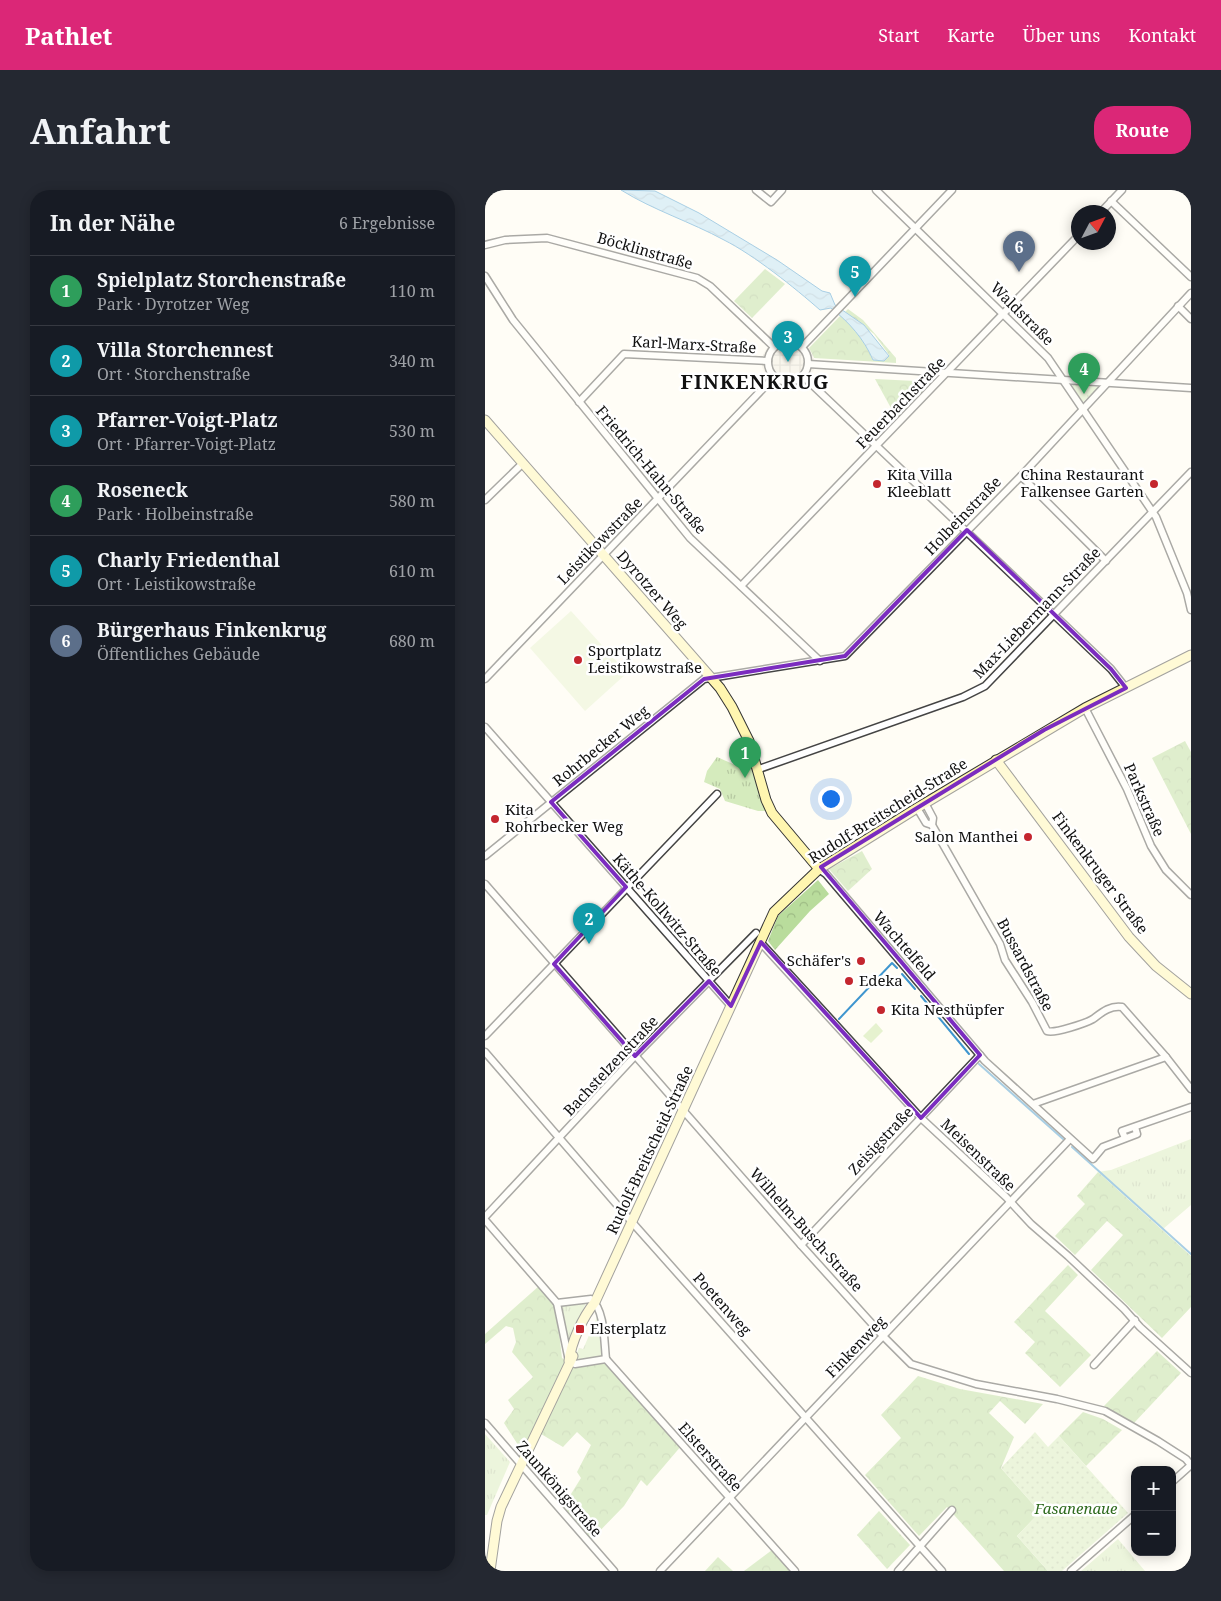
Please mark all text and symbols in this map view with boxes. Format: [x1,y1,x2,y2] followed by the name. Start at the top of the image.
[25,19,112,52] text: Pathlet
[878,23,919,47] text: Start
[947,23,995,47] text: Karte
[1023,23,1100,47] text: Über uns
[1128,23,1196,47] text: Kontakt
[1094,106,1191,154] button: Route
[30,107,171,154] text: Anfahrt
[1071,205,1116,250] north arrow
[50,209,175,237] text: In der Nähe
[339,212,435,234] text: 6 Ergebnisse
[595,227,695,273] street label: Böcklinstraße
[1003,231,1035,272] pin: 6
[839,256,871,297] pin: 5
[97,267,346,293] text: Spielplatz Storchenstraße
[987,277,1059,349] street label: Waldstraße
[61,280,71,302] text: 1
[389,280,435,302] text: 110 m
[97,293,249,315] text: Park · Dyrotzer Weg
[772,321,804,362] pin: 3
[631,331,757,357] street label: Karl-Marx-Straße
[97,337,274,363] text: Villa Storchennest
[61,350,71,372] text: 2
[389,350,435,372] text: 340 m
[851,352,949,453] street label: Feuerbachstraße
[1068,353,1100,394] pin: 4
[97,363,250,385] text: Ort · Storchenstraße
[681,368,829,395] district label: FINKENKRUG
[592,401,711,538] street label: Friedrich-Hahn-Straße
[97,407,277,433] text: Pfarrer-Voigt-Platz
[61,420,71,442] text: 3
[389,420,435,442] text: 530 m
[97,433,276,455] text: Ort · Pfarrer-Voigt-Platz
[887,464,953,501] place label: Kita Villa Kleeblatt
[1020,464,1144,501] place label: China Restaurant Falkensee Garten
[920,472,1005,559] street label: Holbeinstraße
[97,477,188,503] text: Roseneck
[871,478,883,490] marker: Kita Villa Kleeblatt
[1148,478,1160,490] marker: China Restaurant Falkensee Garten
[61,490,71,512] text: 4
[389,490,435,512] text: 580 m
[552,492,646,588] street label: Leistikowstraße
[97,503,254,525] text: Park · Holbeinstraße
[968,542,1104,682] street label: Max-Liebermann-Straße
[613,546,692,633] street label: Dyrotzer Weg
[97,547,280,573] text: Charly Friedenthal
[61,560,71,582] text: 5
[389,560,435,582] text: 610 m
[97,573,256,595] text: Ort · Leistikowstraße
[97,617,326,643] text: Bürgerhaus Finkenkrug
[61,630,71,652] text: 6
[389,630,435,652] text: 680 m
[588,640,702,677] place label: Sportplatz Leistikowstraße
[97,643,260,665] text: Öffentliches Gebäude
[572,654,584,666] marker: Sportplatz Leistikowstraße
[548,700,653,790] street label: Rohrbecker Weg
[729,737,761,778] pin: 1
[804,753,971,867] street label: Rudolf-Breitscheid-Straße
[1120,760,1170,839] street label: Parkstraße
[818,786,844,812] your location
[505,799,623,836] place label: Kita Rohrbecker Weg
[1048,807,1153,938] street label: Finkenkruger Straße
[489,813,501,825] marker: Kita Rohrbecker Weg
[915,826,1018,846] place label: Salon Manthei
[1022,831,1034,843] marker: Salon Manthei
[609,849,727,980] street label: Käthe-Kollwitz-Straße
[573,903,605,944] pin: 2
[869,907,940,984] street label: Wachtelfeld
[993,915,1059,1015] street label: Bussardstraße
[787,950,851,970] place label: Schäfer's
[855,955,867,967] marker: Schäfer's
[859,970,903,990] place label: Edeka
[843,975,855,987] marker: Edeka
[891,999,1004,1019] place label: Kita Nesthüpfer
[875,1004,887,1016] marker: Kita Nesthüpfer
[559,1011,662,1120] street label: Bachstelzenstraße
[601,1062,697,1237] street label: Rudolf-Breitscheid-Straße
[844,1102,917,1179] street label: Zeisigstraße
[937,1114,1020,1195] street label: Meisenstraße
[746,1163,868,1296] street label: Wilhelm-Busch-Straße
[689,1268,756,1339] street label: Poetenweg
[821,1311,890,1381] street label: Finkenweg
[590,1318,666,1338] place label: Elsterplatz
[574,1323,586,1335] marker: Elsterplatz
[674,1418,747,1495] street label: Elsterstraße
[512,1436,607,1541] street label: Zaunkönigstraße
[1131,1466,1176,1556] map controls
[1131,1466,1176,1511] button: +
[1033,1498,1118,1518] park label: Fasanenaue
[1131,1511,1176,1556] button: −

